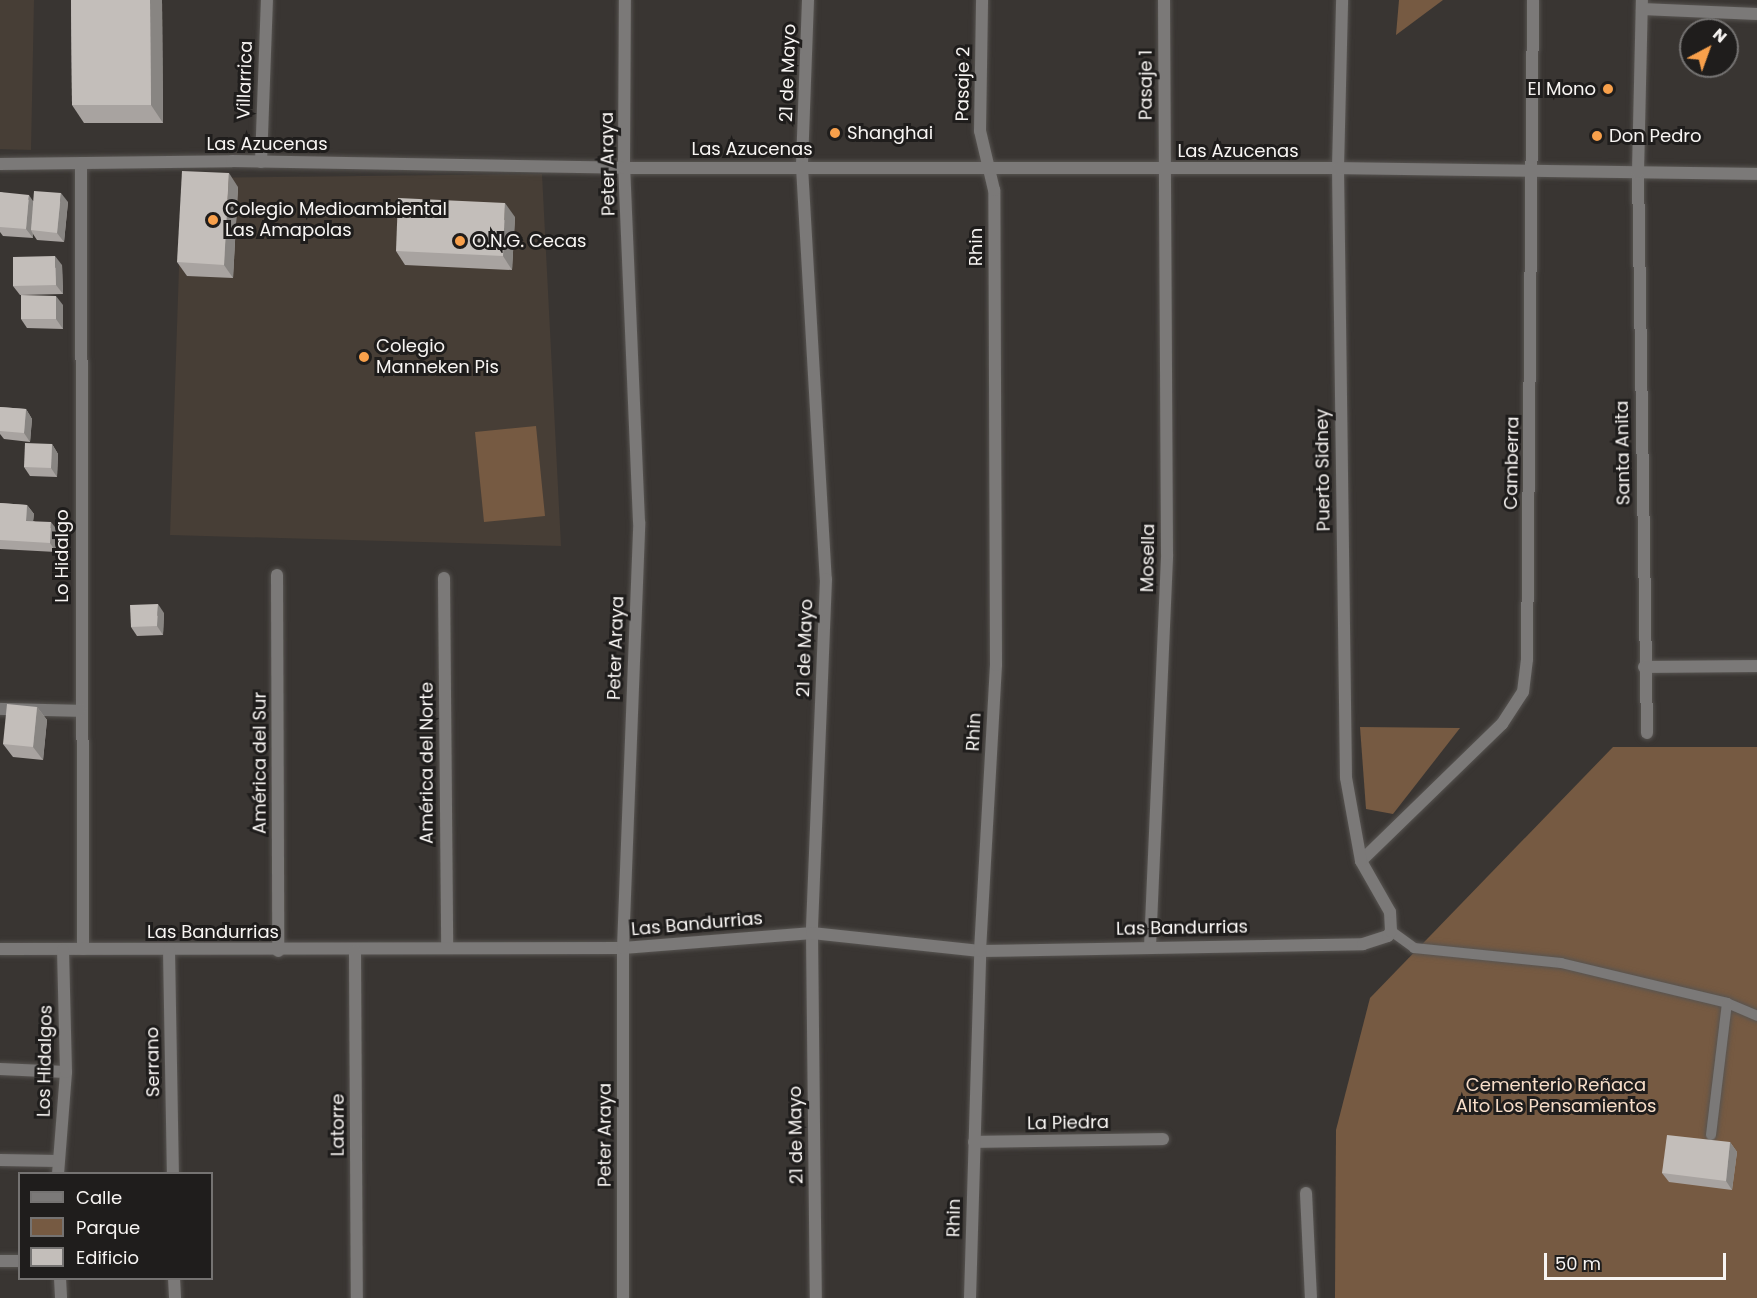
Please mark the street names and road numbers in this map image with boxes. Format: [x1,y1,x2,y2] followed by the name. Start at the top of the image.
[775,23,801,123] street label: 21 de Mayo
[233,40,257,120] street label: Villarrica
[952,46,974,122] street label: Pasaje 2
[1135,50,1157,120] street label: Pasaje 1
[596,112,620,216] street label: Peter Araya
[206,133,328,155] street label: Las Azucenas
[691,138,813,160] street label: Las Azucenas
[1177,140,1299,162] street label: Las Azucenas
[965,228,987,266] street label: Rhin
[1611,401,1635,505] street label: Santa Anita
[1311,408,1335,532] street label: Puerto Sidney
[1500,416,1524,510] street label: Camberra
[51,509,73,603] street label: Lo Hidalgo
[1137,524,1159,592] street label: Mosella
[603,596,629,700] street label: Peter Araya
[792,598,818,698] street label: 21 de Mayo
[416,682,438,844] street label: América del Norte
[249,692,271,834] street label: América del Sur
[962,712,986,752] street label: Rhin
[630,907,764,941] street label: Las Bandurrias
[1116,916,1248,940] street label: Las Bandurrias
[147,921,279,943] street label: Las Bandurrias
[33,1005,57,1117] street label: Los Hidalgos
[142,1027,164,1097] street label: Serrano
[594,1083,616,1187] street label: Peter Araya
[784,1086,808,1184] street label: 21 de Mayo
[327,1094,349,1156] street label: Latorre
[1027,1111,1109,1135] street label: La Piedra
[943,1199,965,1237] street label: Rhin

